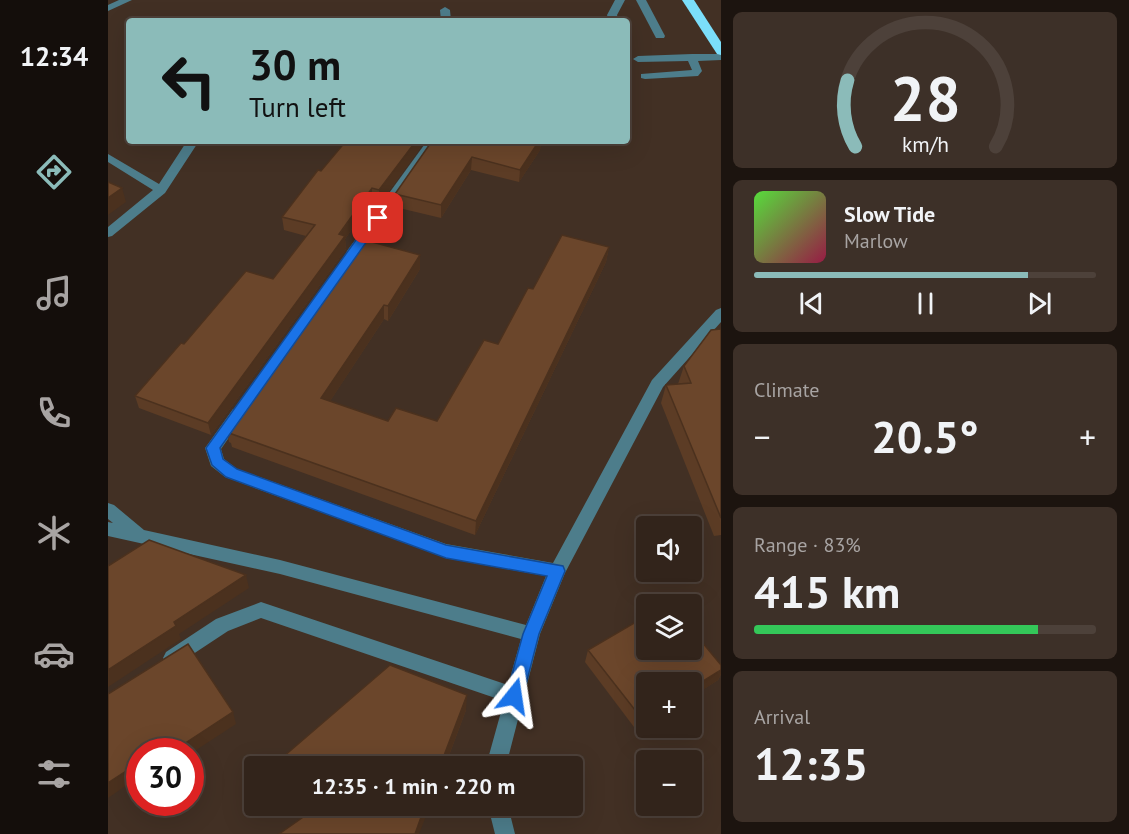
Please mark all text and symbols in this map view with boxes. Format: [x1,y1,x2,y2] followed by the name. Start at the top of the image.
[249,37,341,92] text: 30 m
[20,39,88,73] text: 12:34
[150,42,228,120] icon: left
[890,57,960,138] text: 28
[249,90,346,124] text: Turn left
[901,130,948,158] text: km/h
[33,151,75,193] icon: directions
[352,192,403,243] pin
[844,200,935,228] text: Slow Tide
[361,201,394,234] icon: arrive
[844,228,908,254] text: Marlow
[33,272,75,314] icon: music
[795,287,828,320] icon: previous
[909,287,942,320] icon: pause
[1023,287,1056,320] icon: next
[754,377,820,403] text: Climate
[33,392,75,434] icon: phone
[871,407,979,465] text: 20.5°
[754,415,771,458] text: −
[1079,415,1096,458] text: +
[33,512,75,554] icon: climate
[636,516,702,816] map controls
[636,516,702,582] button: sound
[754,532,861,558] text: Range · 83%
[754,562,900,620] text: 415 km
[636,594,702,660] button: layers
[33,633,75,675] icon: car
[482,664,546,728] position arrow
[636,672,702,738] button: +
[754,704,810,730] text: Arrival
[754,734,868,792] text: 12:35
[126,738,204,816] speed limit sign: 30
[636,750,702,816] button: −
[33,753,75,795] icon: filters
[312,772,515,800] text: 12:35 · 1 min · 220 m

